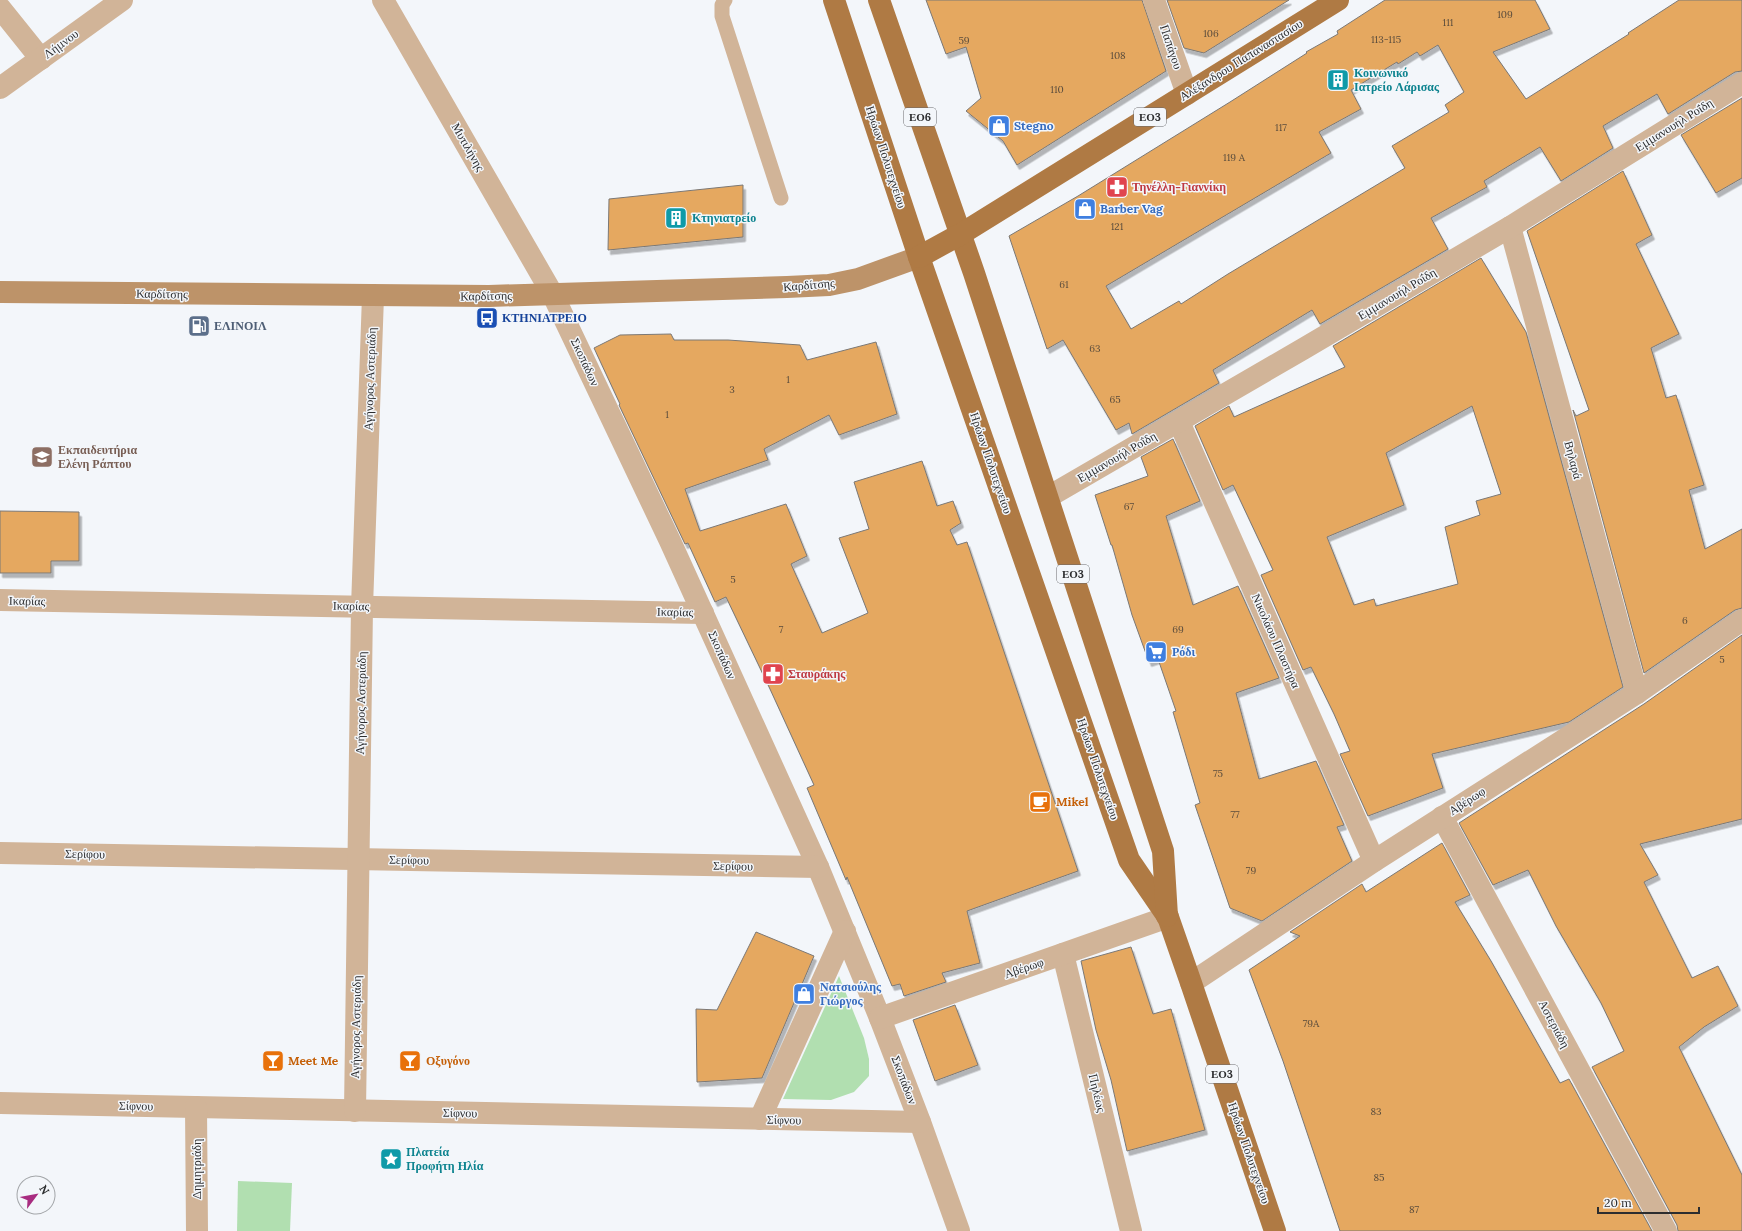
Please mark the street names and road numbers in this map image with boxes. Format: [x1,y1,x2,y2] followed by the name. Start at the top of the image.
[1176,15,1305,104] street label: Αλέξανδρου Παπαναστασίου
[1157,23,1186,71] street label: Παπάγου
[40,26,81,61] street label: Λήμνου
[1632,95,1715,154] street label: Εμμανουήλ Ροΐδη
[863,104,910,210] street label: Ηρώων Πολυτεχνείου
[904,108,936,126] road number: ΕΟ6
[1134,108,1166,126] road number: ΕΟ3
[449,120,488,174] street label: Μυτιλήνης
[1355,264,1439,323] street label: Εμμανουήλ Ροΐδη
[783,275,836,294] street label: Καρδίτσης
[136,286,188,301] street label: Καρδίτσης
[460,288,512,303] street label: Καρδίτσης
[360,327,379,431] street label: Αγήνορος Αστεριάδη
[568,336,603,389] street label: Σκοπάδων
[967,410,1016,516] street label: Ηρώων Πολυτεχνείου
[1075,428,1159,485] street label: Εμμανουήλ Ροΐδη
[1561,439,1586,481] street label: Βηλαρά
[1057,565,1089,583] road number: ΕΟ3
[1249,591,1304,691] street label: Νικολάου Πλαστήρα
[9,593,46,608] street label: Ικαρίας
[333,598,370,613] street label: Ικαρίας
[657,604,694,619] street label: Ικαρίας
[705,628,740,682] street label: Σκοπάδων
[352,651,369,755] street label: Αγήνορος Αστεριάδη
[1074,716,1123,822] street label: Ηρώων Πολυτεχνείου
[1446,783,1488,818] street label: Αβέρωφ
[65,846,105,861] street label: Σερίφου
[389,852,429,867] street label: Σερίφου
[713,858,753,873] street label: Σερίφου
[1002,954,1046,981] street label: Αβέρωφ
[347,975,364,1079] street label: Αγήνορος Αστεριάδη
[1536,997,1573,1050] street label: Αστεριάδη
[888,1053,921,1107] street label: Σκοπάδων
[1206,1065,1238,1083] road number: ΕΟ3
[1085,1072,1110,1114] street label: Πηλέως
[119,1098,153,1113] street label: Σίφνου
[1225,1100,1274,1206] street label: Ηρώων Πολυτεχνείου
[443,1105,477,1120] street label: Σίφνου
[767,1112,801,1127] street label: Σίφνου
[189,1139,204,1199] street label: Δημητριάδη

